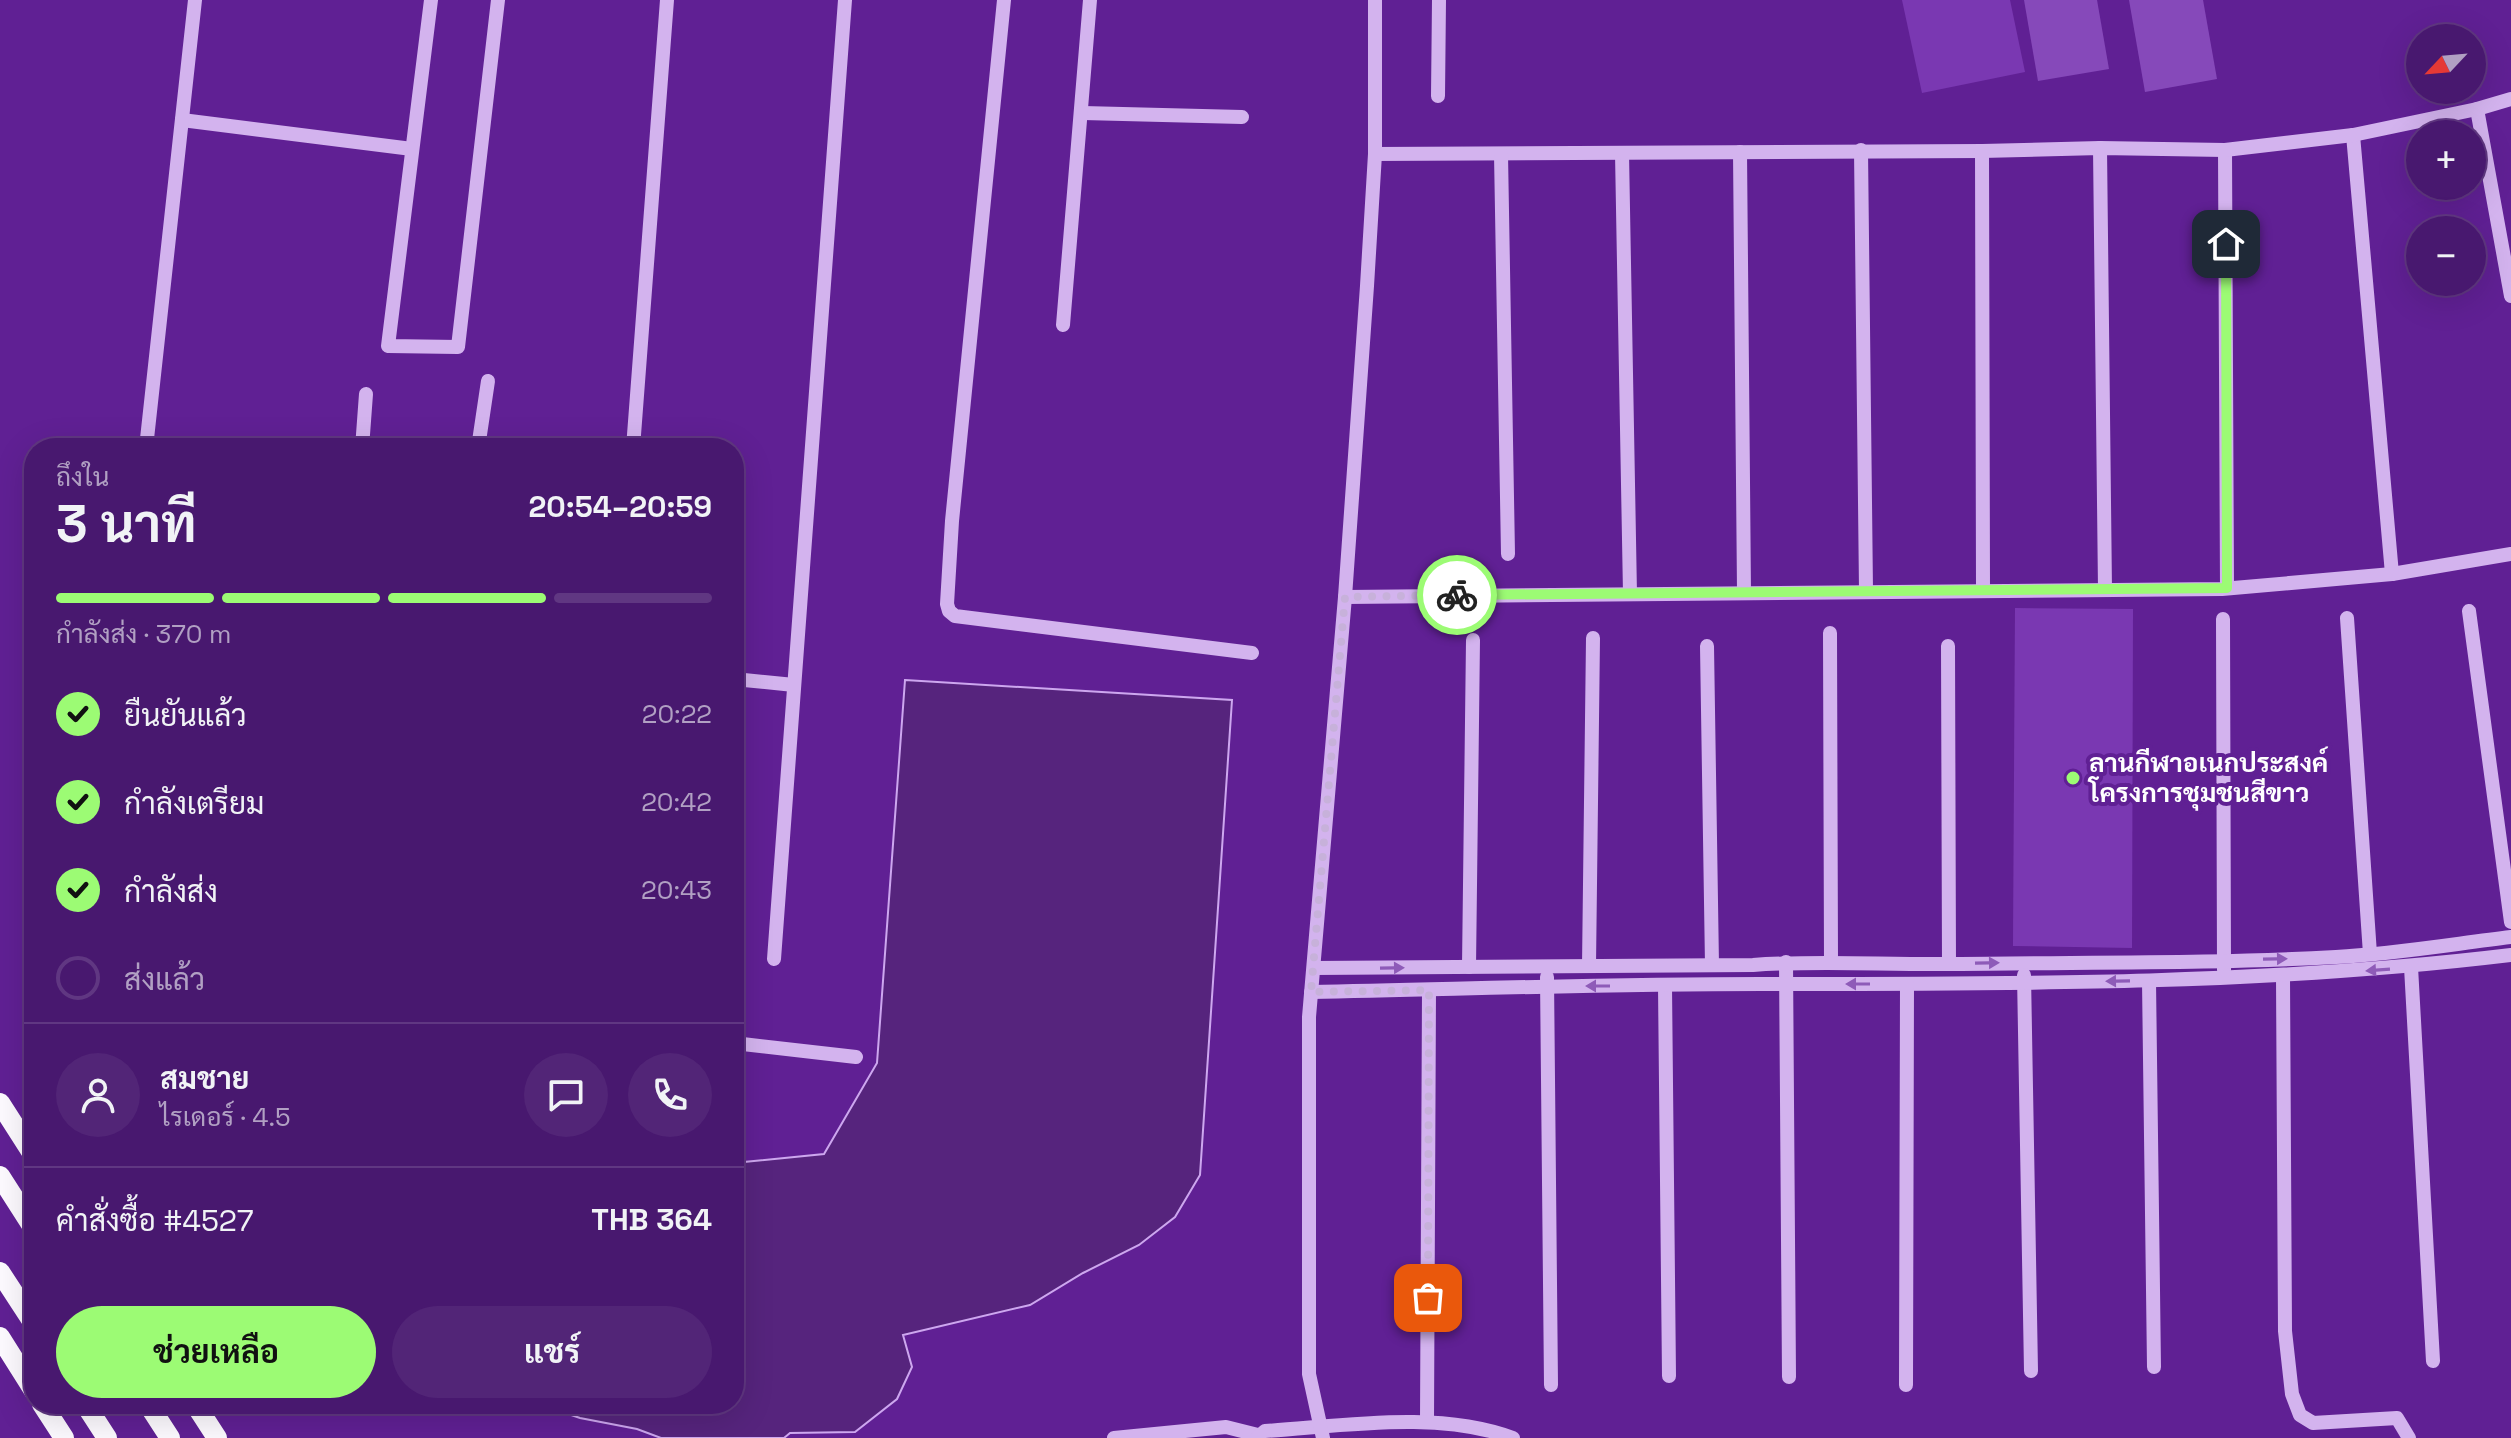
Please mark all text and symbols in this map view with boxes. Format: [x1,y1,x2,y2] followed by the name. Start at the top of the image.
[2406,24,2486,104] north arrow
[2406,24,2486,296] map controls
[2406,120,2486,200] button: +
[2192,210,2260,278] pin
[2406,216,2486,296] button: −
[2204,222,2248,266] icon: home
[56,460,109,494] text: ถึงใน
[528,487,712,526] text: 20:54–20:59
[56,491,196,557] text: 3 นาที
[1417,555,1497,635] courier
[1435,573,1479,617] icon: bike
[56,617,231,651] text: กำลังส่ง · 370 m
[56,692,100,736] icon: check
[124,696,247,735] text: ยืนยันแล้ว
[642,697,712,731] text: 20:22
[2087,746,2329,811] place label: ลานกีฬาอเนกประสงค์ โครงการชุมชนสีขาว
[2064,769,2082,787] marker: ลานกีฬาอเนกประสงค์ โครงการชุมชนสีขาว
[56,780,100,824] icon: check
[124,784,264,823] text: กำลังเตรียม
[641,785,712,819] text: 20:42
[56,868,100,912] icon: check
[124,872,218,911] text: กำลังส่ง
[641,873,712,907] text: 20:43
[2263,953,2288,966] one-way arrow
[1975,957,2000,970] one-way arrow
[124,960,205,999] text: ส่งแล้ว
[1380,962,1405,974] one-way arrow
[2365,964,2390,977] one-way arrow
[2105,975,2130,987] one-way arrow
[1845,978,1870,990] one-way arrow
[1585,980,1610,992] one-way arrow
[56,1053,140,1137] button: person
[524,1053,608,1137] button: chat
[628,1053,712,1137] button: phone
[160,1059,249,1098] text: สมชาย
[160,1100,291,1134] text: ไรเดอร์ · 4.5
[591,1200,712,1239] text: THB 364
[56,1201,254,1240] text: คำสั่งซื้อ #4527
[1394,1264,1462,1332] pin
[1406,1276,1450,1320] icon: bag
[56,1306,376,1398] button: ช่วยเหลือ
[392,1306,712,1398] button: แชร์

